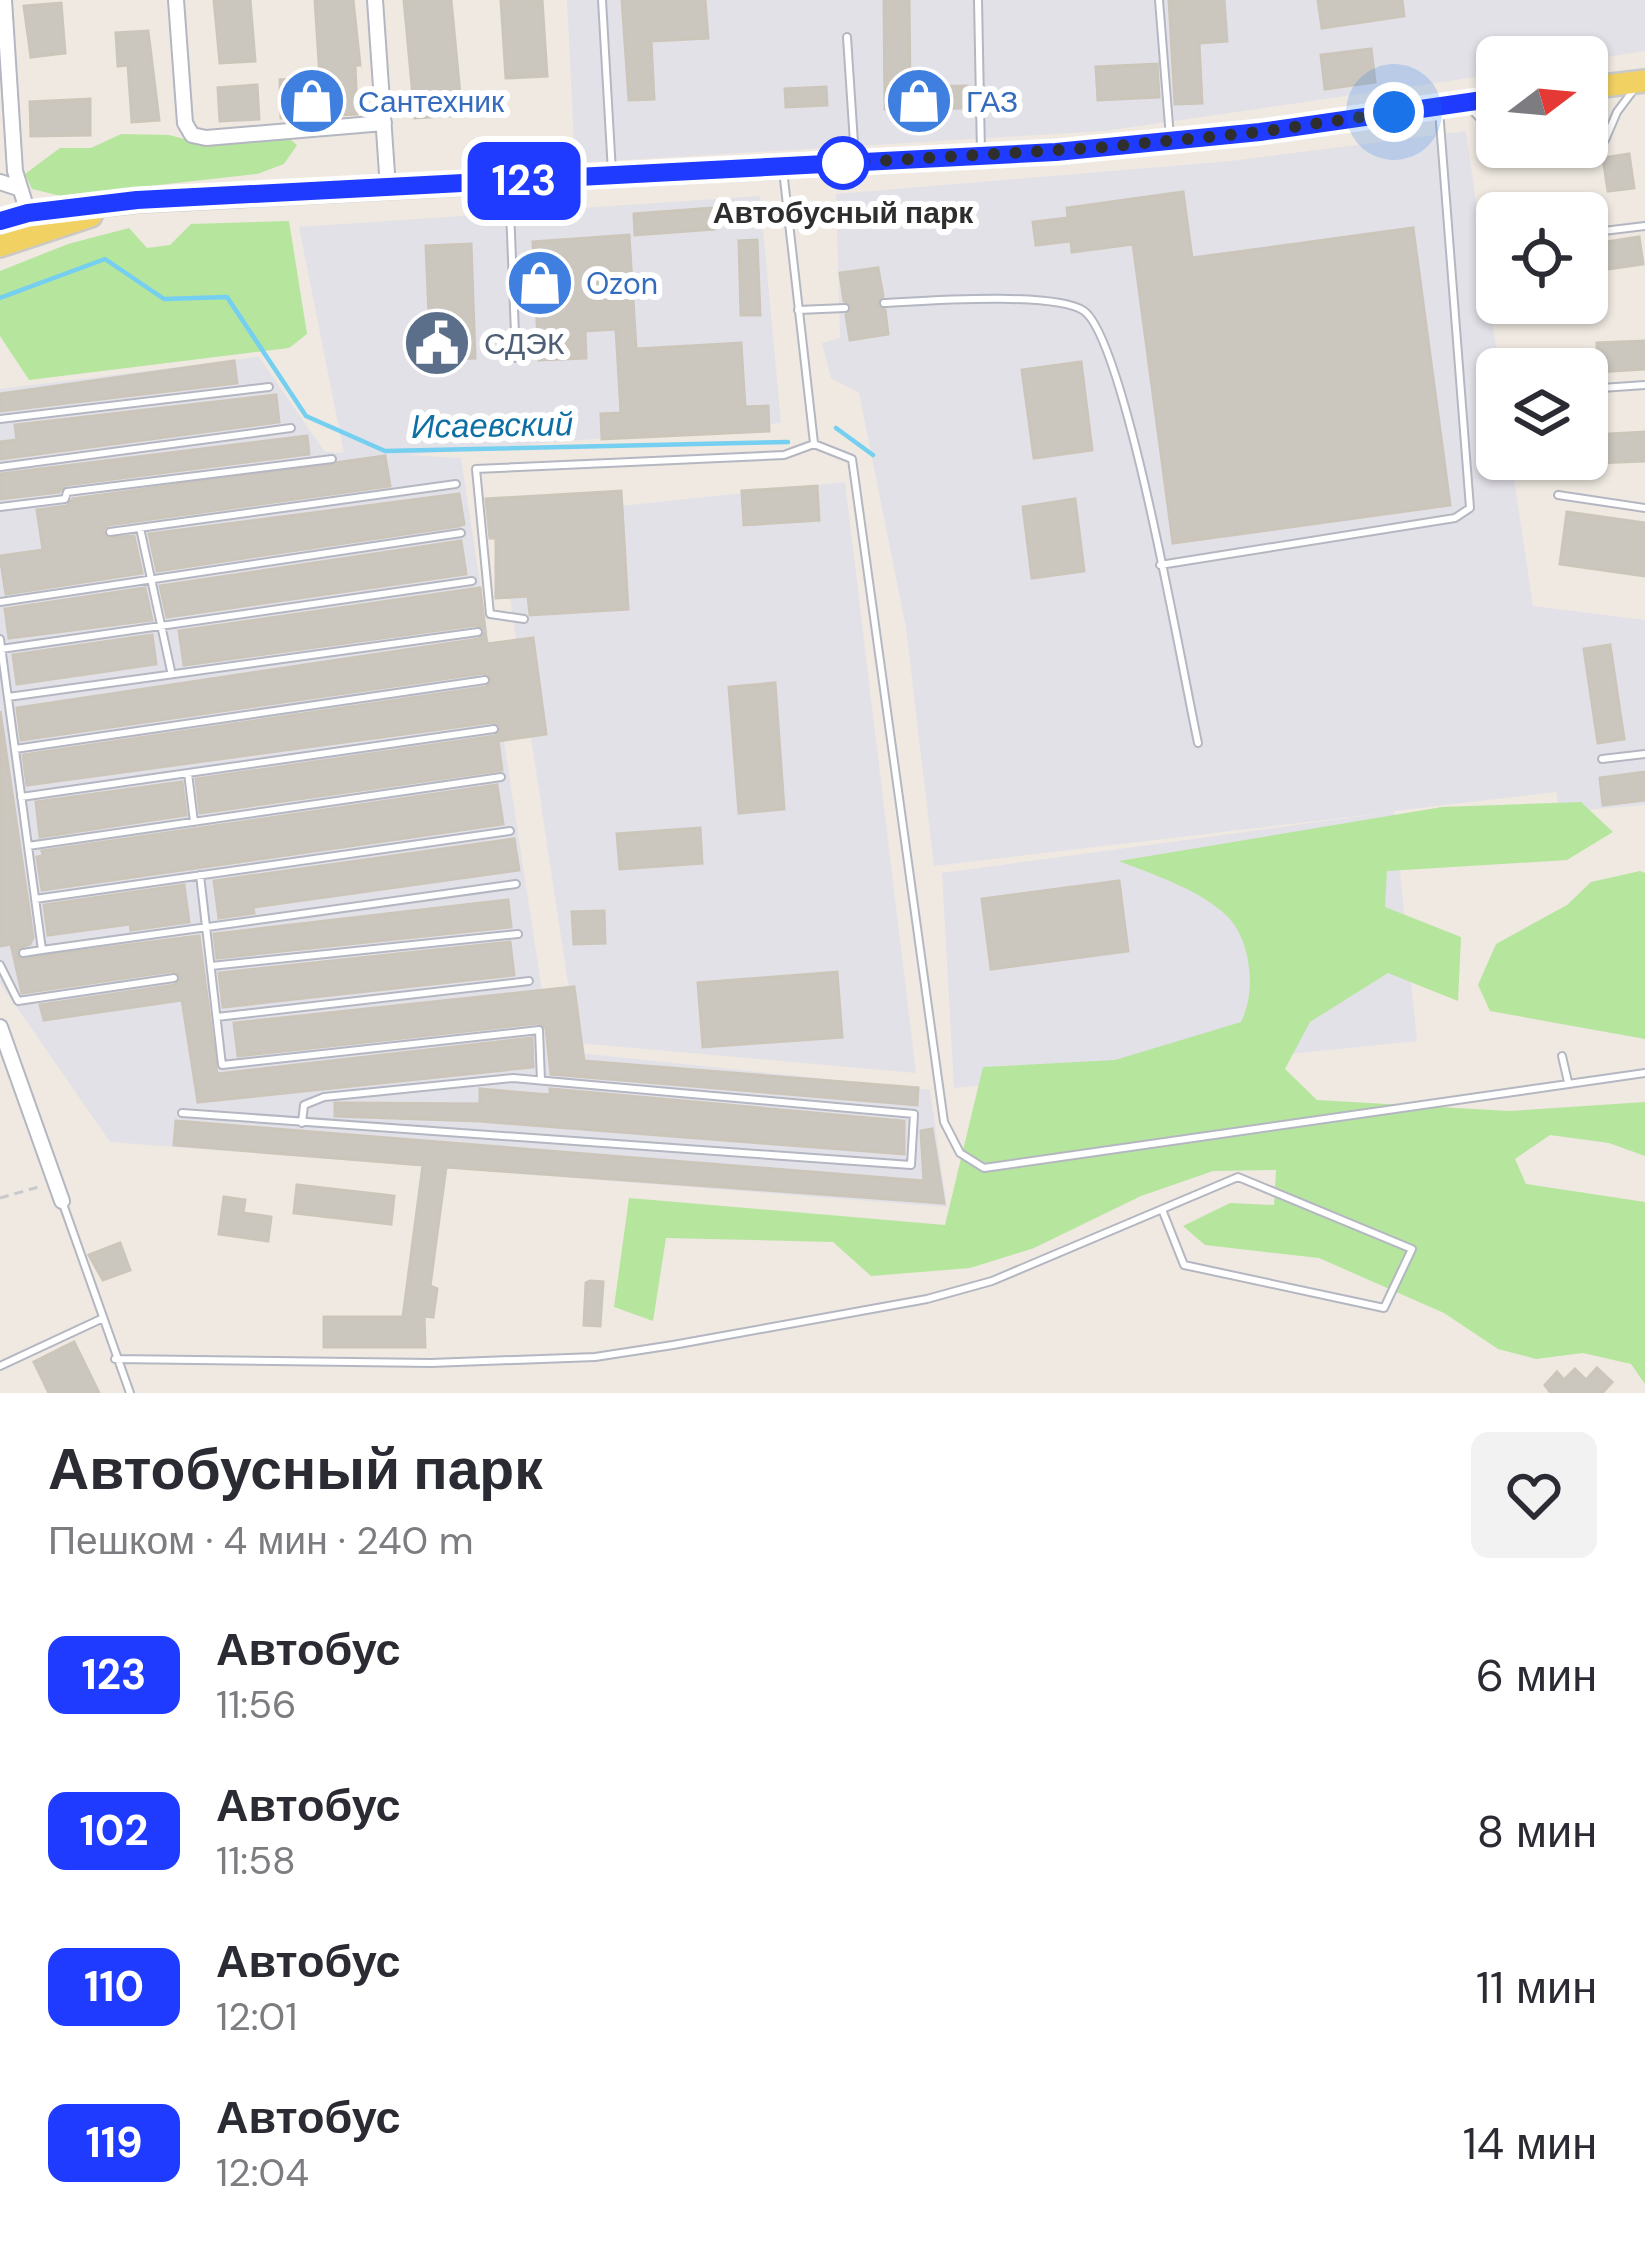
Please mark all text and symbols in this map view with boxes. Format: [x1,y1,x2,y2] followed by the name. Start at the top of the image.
[1476,36,1608,168] north arrow
[1476,36,1608,480] map controls
[277,66,347,136] shop icon: Сантехник
[884,66,954,136] shop icon: ГАЗ
[358,82,505,121] place label: Сантехник
[966,82,1018,121] place label: ГАЗ
[1364,82,1424,142] your location
[818,138,868,188] marker: Автобусный парк
[455,142,593,220] line badge: 123
[492,153,556,208] text: 123
[1476,192,1608,324] button: locate
[713,193,974,232] place label: Автобусный парк
[505,248,575,318] shop icon: Ozon
[586,264,658,303] place label: Ozon
[402,308,472,378] public building icon: СДЭК
[484,324,565,363] place label: СДЭК
[1476,348,1608,480] button: layers
[411,402,573,448] water label: Исаевский
[48,1432,543,1507] text: Автобусный парк
[1471,1432,1597,1558] button: heart
[48,1515,473,1566] text: Пешком · 4 мин · 240 m
[216,1620,401,1679] text: Автобус
[1476,1646,1597,1705] text: 6 мин
[82,1647,146,1702] text: 123
[216,1679,297,1730] text: 11:56
[216,1776,401,1835] text: Автобус
[1477,1802,1597,1861] text: 8 мин
[80,1803,148,1858] text: 102
[216,1835,296,1886] text: 11:58
[216,1932,401,1991] text: Автобус
[1476,1958,1597,2017] text: 11 мин
[84,1959,144,2014] text: 110
[216,1991,297,2042] text: 12:01
[216,2088,401,2147] text: Автобус
[1463,2114,1597,2173] text: 14 мин
[85,2115,143,2170] text: 119
[216,2147,309,2198] text: 12:04

